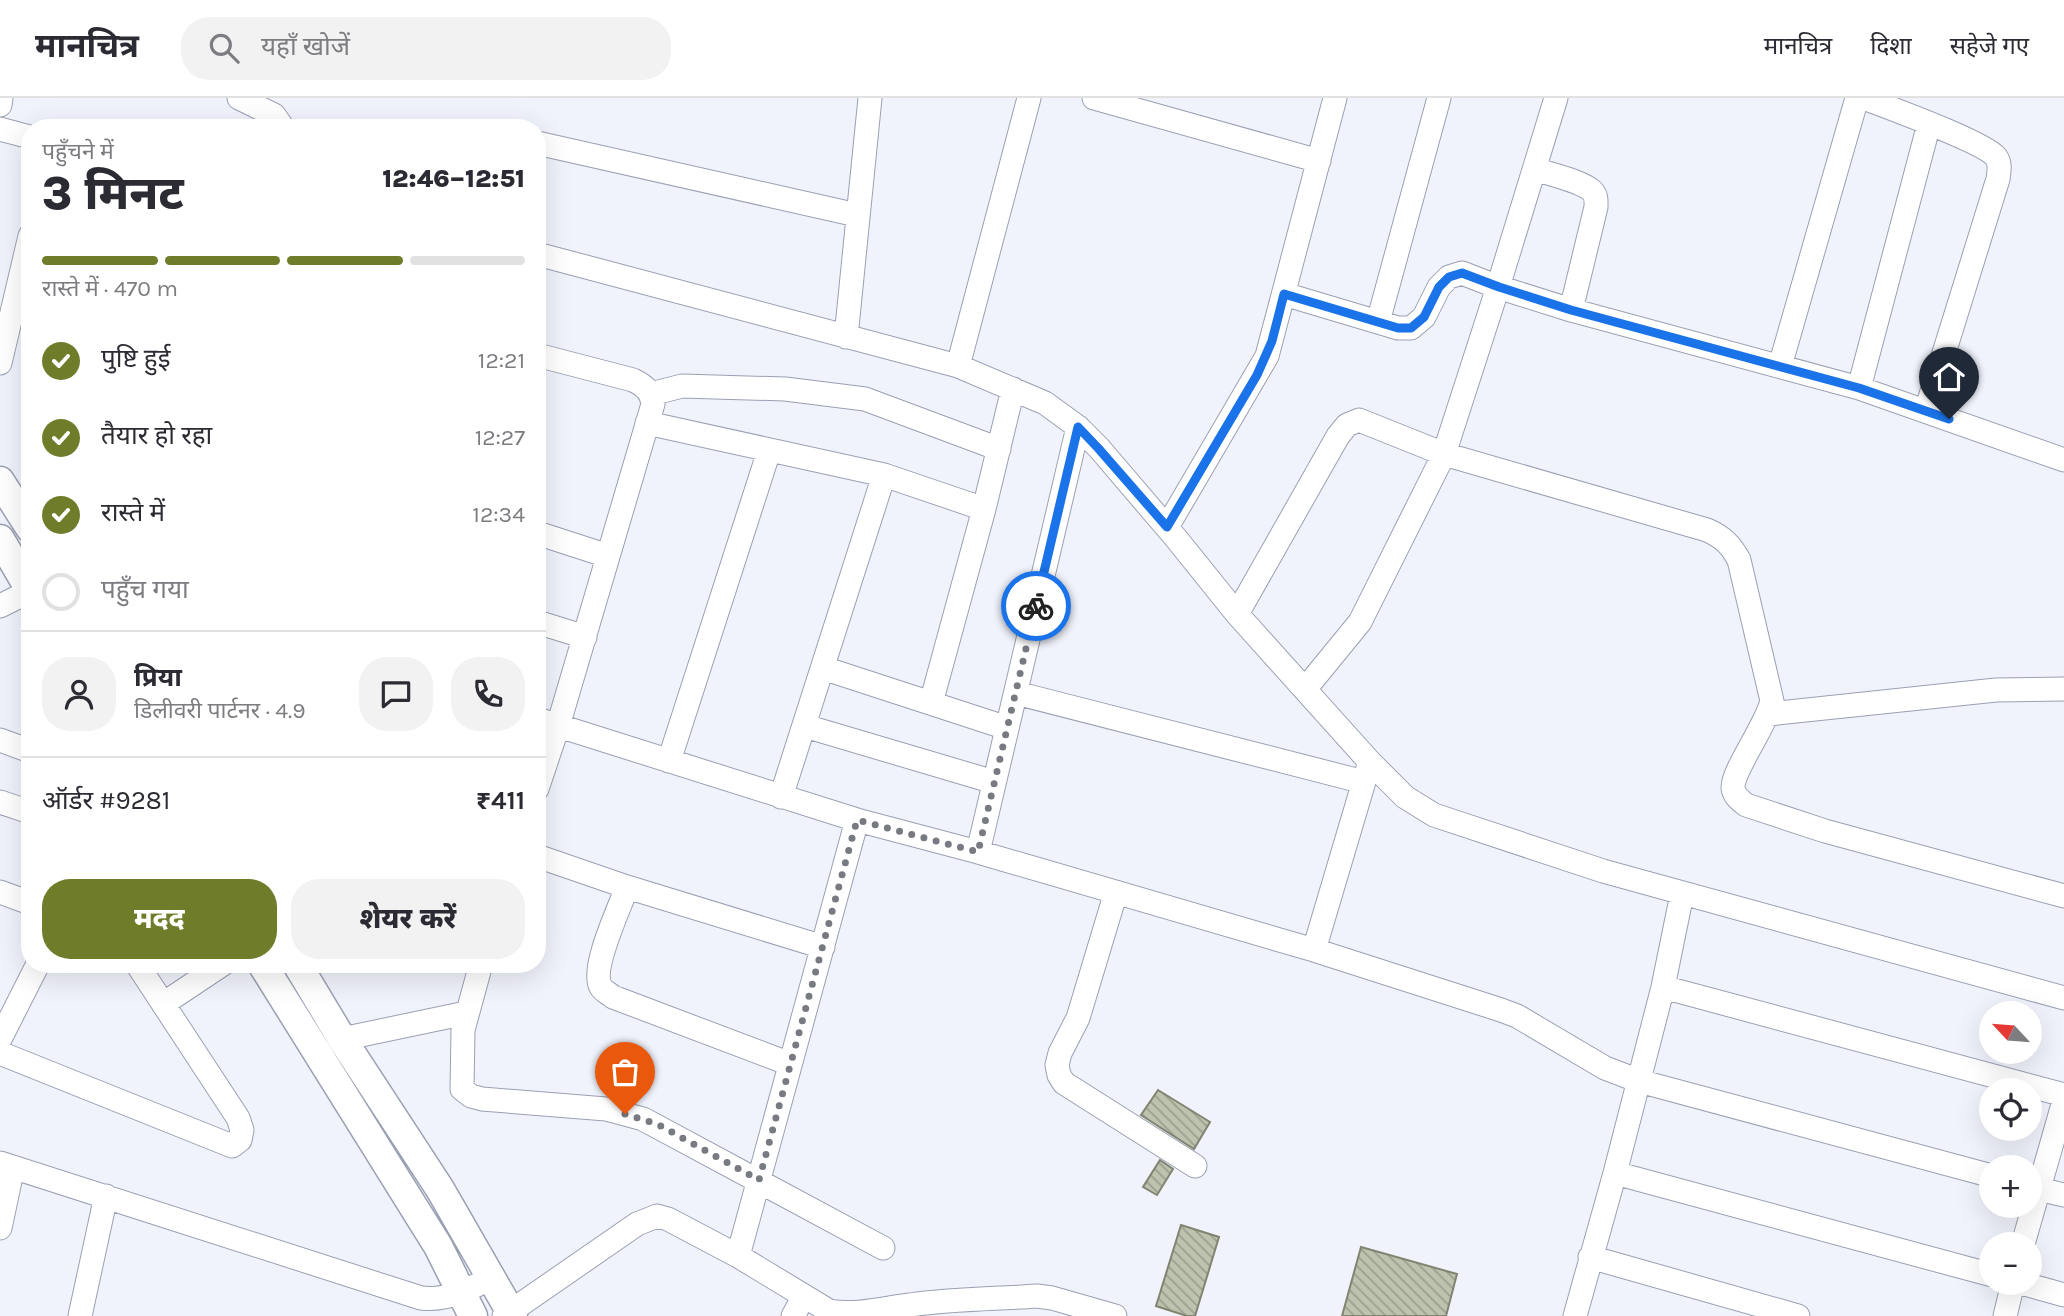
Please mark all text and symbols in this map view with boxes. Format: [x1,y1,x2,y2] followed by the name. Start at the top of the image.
[181,17,671,80] search box
[35,27,139,65] text: मानचित्र
[205,29,243,67] icon: search
[261,31,350,62] text: यहाँ खोजें
[1764,32,1832,60] text: मानचित्र
[1870,32,1912,60] text: दिशा
[1950,32,2029,60] text: सहेजे गए
[42,138,114,165] text: पहुँचने में
[382,163,525,194] text: 12:46–12:51
[42,167,184,221] text: 3 मिनट
[42,275,178,302] text: रास्ते में · 470 m
[42,342,80,380] icon: check
[101,343,170,374] text: पुष्टि हुई
[478,347,525,374] text: 12:21
[1919,347,1979,419] pin
[1930,358,1968,396] icon: home
[42,419,80,457] icon: check
[101,420,212,451] text: तैयार हो रहा
[475,424,525,451] text: 12:27
[42,496,80,534] icon: check
[101,497,165,528] text: रास्ते में
[472,501,525,528] text: 12:34
[1001,571,1071,641] courier
[101,574,189,605] text: पहुँच गया
[1017,587,1055,625] icon: bike
[42,657,116,731] button: person
[359,657,433,731] button: chat
[451,657,525,731] button: phone
[134,662,182,693] text: प्रिया
[134,697,306,724] text: डिलीवरी पार्टनर · 4.9
[42,785,170,816] text: ऑर्डर #9281
[476,785,525,816] text: ₹411
[42,879,277,959] button: मदद
[291,879,525,959] button: शेयर करें
[1979,1001,2042,1064] north arrow
[1979,1001,2042,1295] map controls
[595,1042,655,1114] pin
[606,1053,644,1091] icon: bag
[1979,1078,2042,1141] button: locate
[1979,1155,2042,1218] button: +
[1979,1232,2042,1295] button: −

